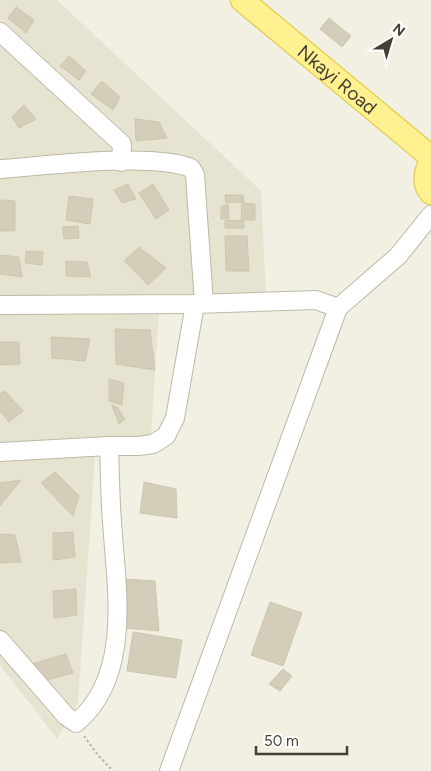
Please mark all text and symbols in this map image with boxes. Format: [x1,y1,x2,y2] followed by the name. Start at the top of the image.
[366,15,416,65] north arrow
[389,20,408,40] text: N
[293,40,381,119] street label: Nkayi Road
[256,724,347,756] scale bar
[264,732,299,750] text: 50 m

